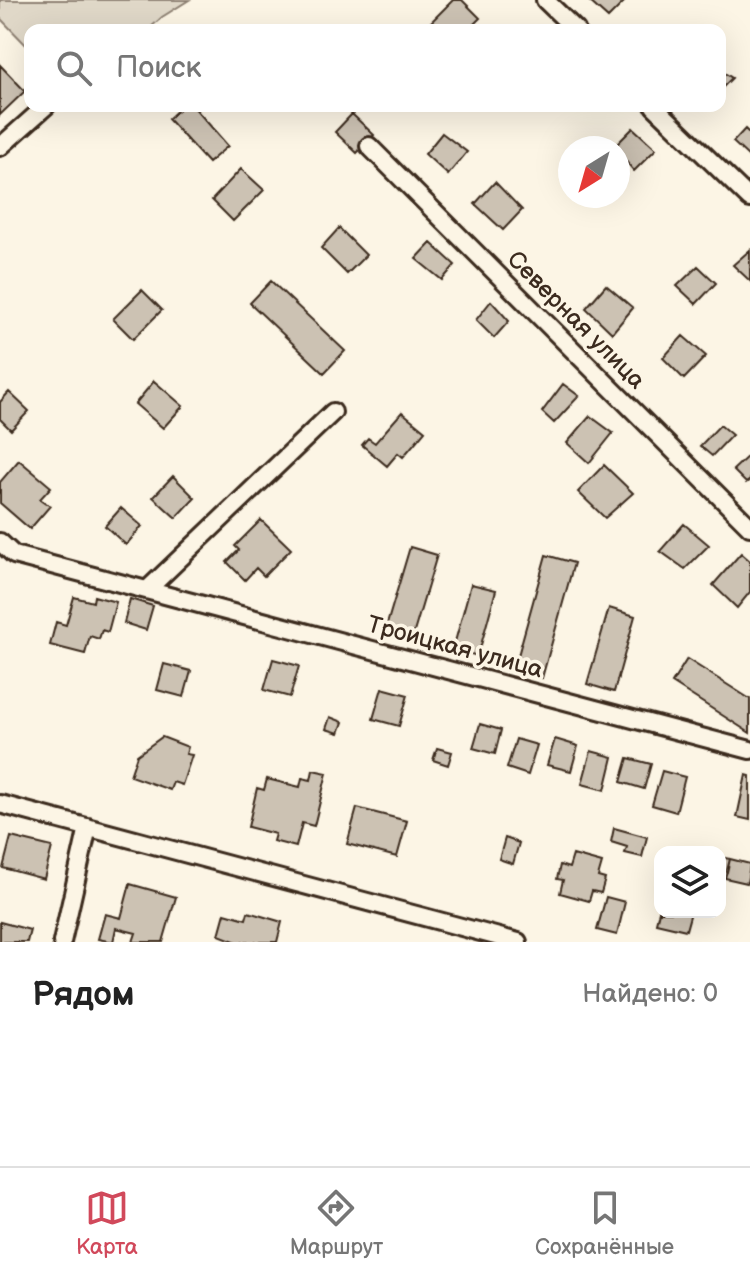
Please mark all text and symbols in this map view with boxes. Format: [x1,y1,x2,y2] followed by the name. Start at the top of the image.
[24,24,726,112] search box
[52,46,96,90] icon: search
[116,50,202,86] text: Поиск
[558,136,630,208] north arrow
[501,245,651,395] street label: Северная улица
[364,610,546,684] street label: Троицкая улица
[654,846,726,918] map controls
[654,846,726,918] button: layers
[32,974,134,1015] text: Рядом
[582,979,718,1010] text: Найдено: 0
[76,1186,138,1261] tab: Карта
[290,1186,383,1261] tab: Маршрут
[535,1186,674,1261] tab: Сохранённые

